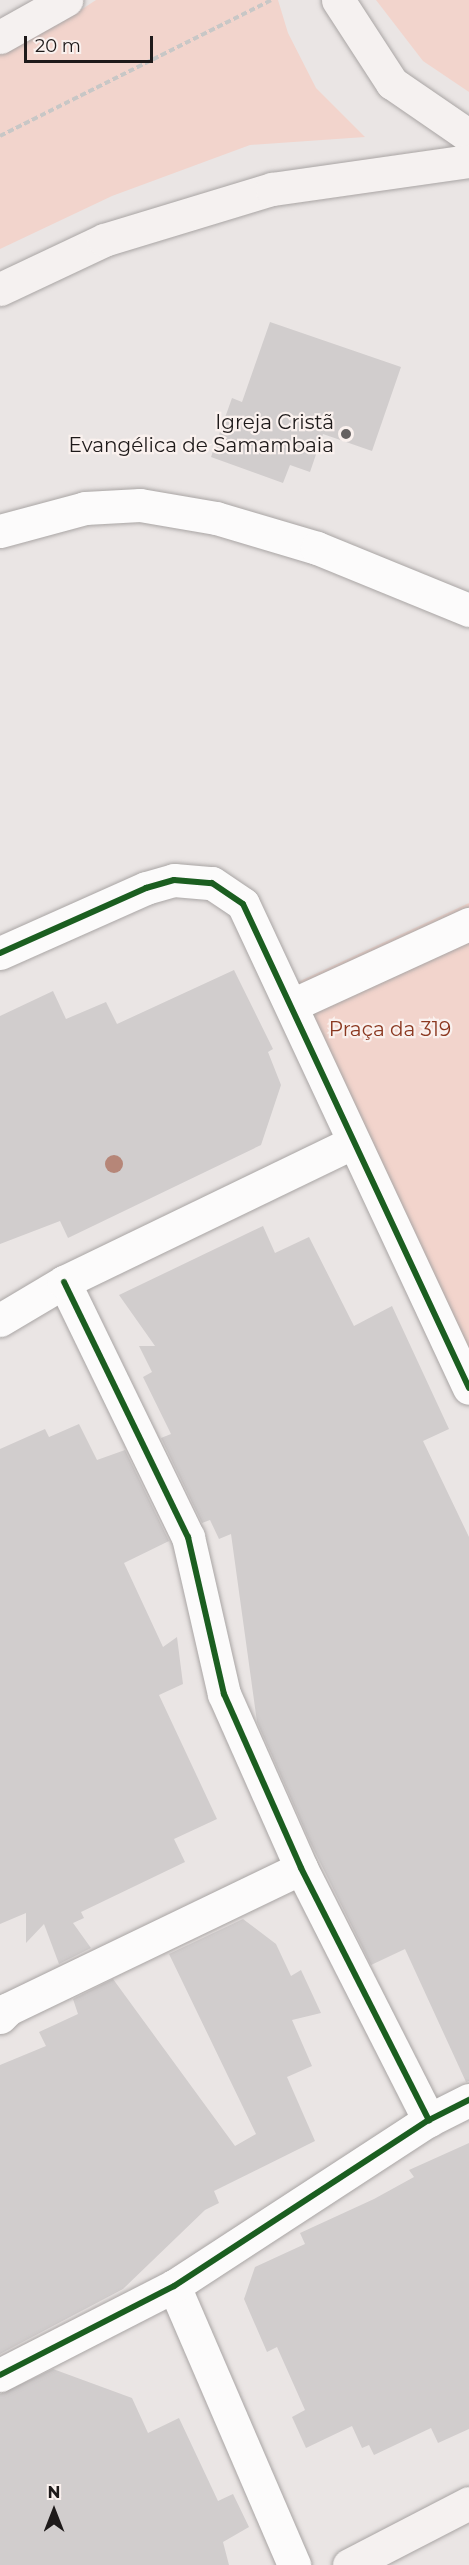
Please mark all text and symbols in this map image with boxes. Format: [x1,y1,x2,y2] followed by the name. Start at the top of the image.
[27,24,156,62] scale bar
[35,35,81,57] text: 20 m
[69,410,334,457] place label: Igreja Cristã Evangélica de Samambaia
[339,427,353,441] marker: Igreja Cristã Evangélica de Samambaia
[329,1017,451,1041] park label: Praça da 319
[24,2481,84,2541] north arrow
[48,2483,60,2502] text: N

